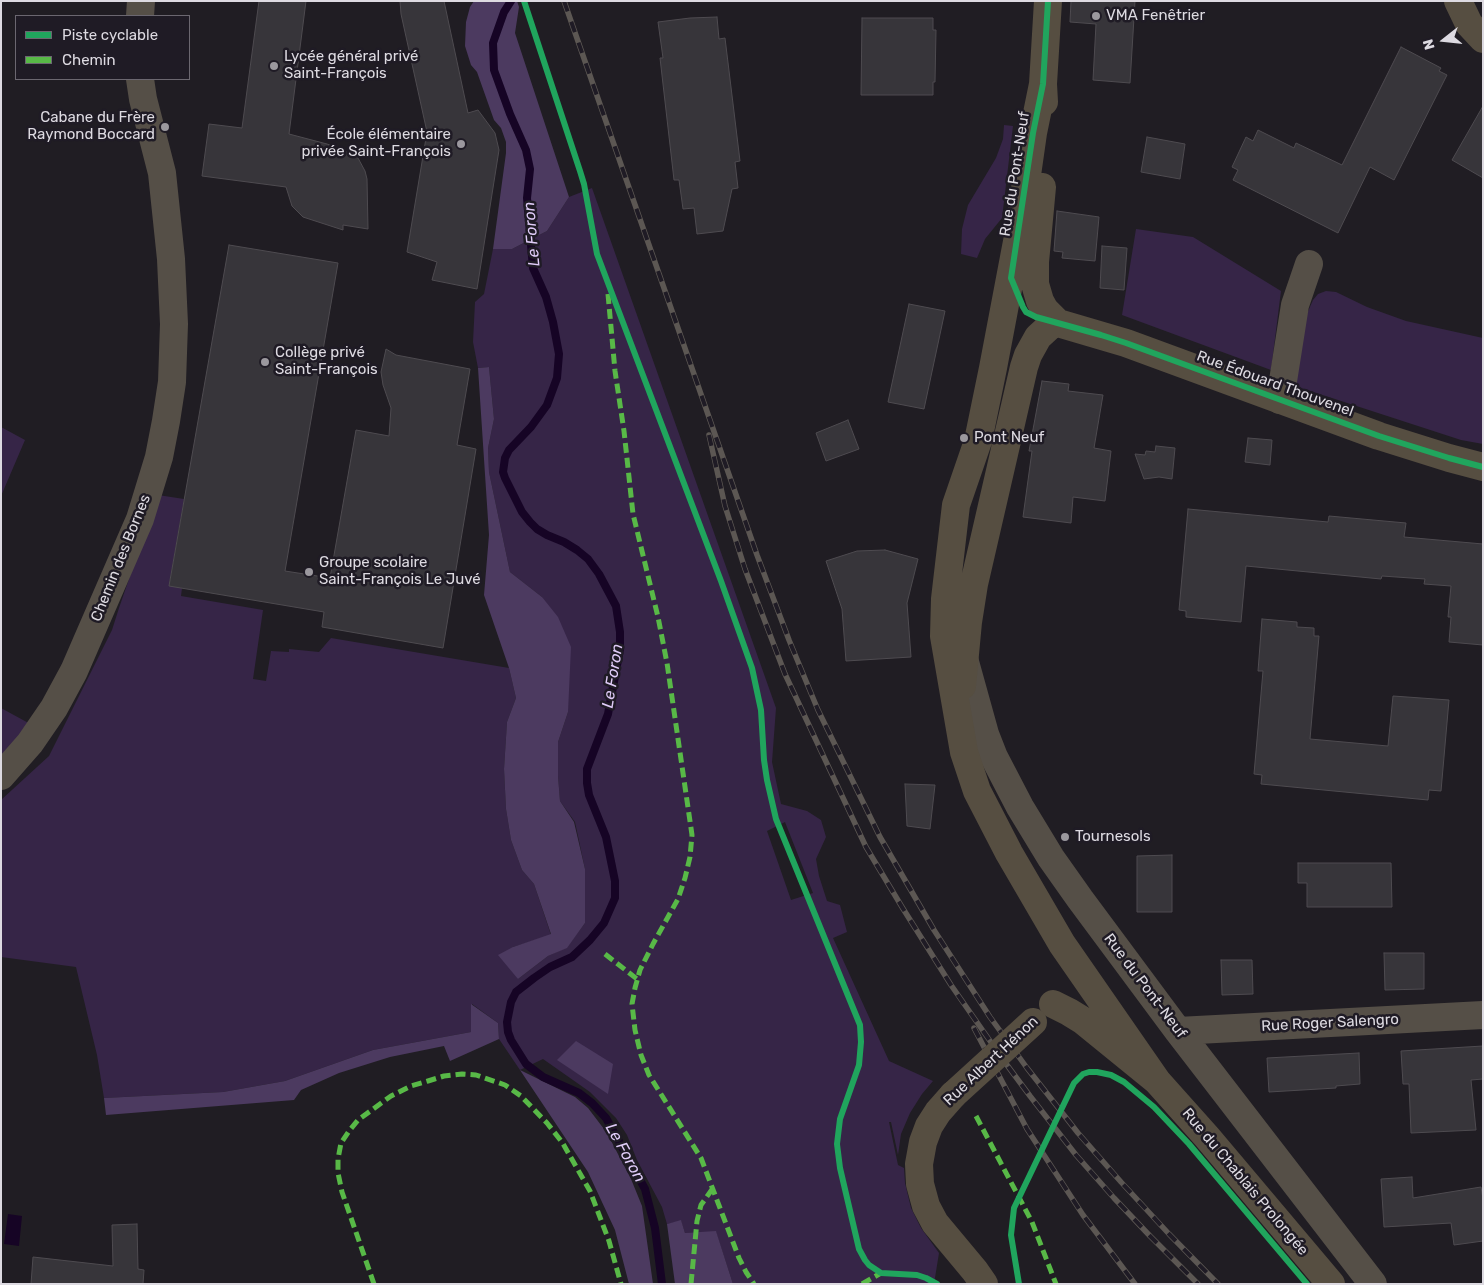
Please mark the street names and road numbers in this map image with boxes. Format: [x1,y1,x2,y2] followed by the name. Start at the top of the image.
[996,110,1034,238] street label: Rue du Pont-Neuf
[1194,347,1356,421] street label: Rue Édouard Thouvenel
[87,492,155,624] street label: Chemin des Bornes
[1100,930,1190,1042] street label: Rue du Pont-Neuf
[1261,1010,1399,1036] street label: Rue Roger Salengro
[940,1012,1042,1110] street label: Rue Albert Hénon
[1178,1105,1312,1259] street label: Rue du Chablais Prolongée

